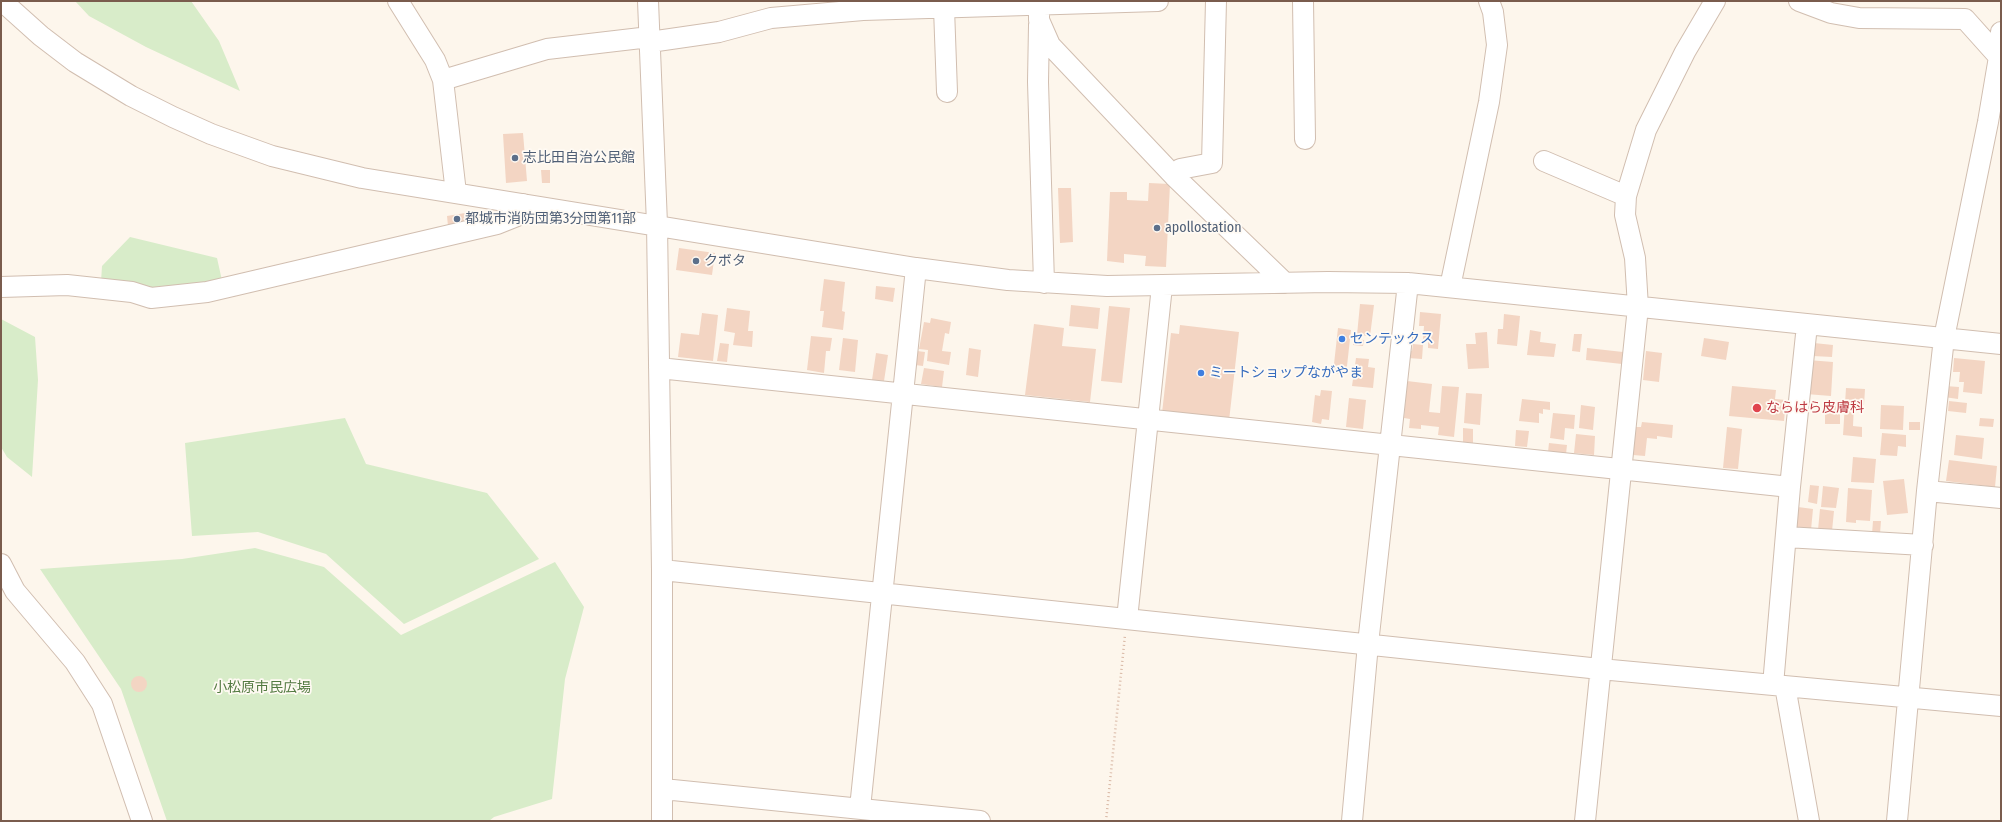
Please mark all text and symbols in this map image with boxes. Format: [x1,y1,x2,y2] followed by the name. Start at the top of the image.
[523,150,635,166] place label: 志比田自治公民館
[510,153,520,163] marker: 志比田自治公民館
[465,211,636,227] place label: 都城市消防団第3分団第11部
[452,214,462,224] marker: 都城市消防団第3分団第11部
[1165,220,1242,236] place label: apollostation
[1152,223,1162,233] marker: apollostation
[704,253,746,269] place label: クボタ
[691,256,701,266] marker: クボタ
[1350,331,1434,347] place label: センテックス
[1337,334,1347,344] marker: センテックス
[1209,365,1363,381] place label: ミートショップながやま
[1196,368,1206,378] marker: ミートショップながやま
[1766,400,1864,416] place label: ならはら皮膚科
[1751,402,1763,414] marker: ならはら皮膚科
[213,680,311,696] park label: 小松原市民広場

